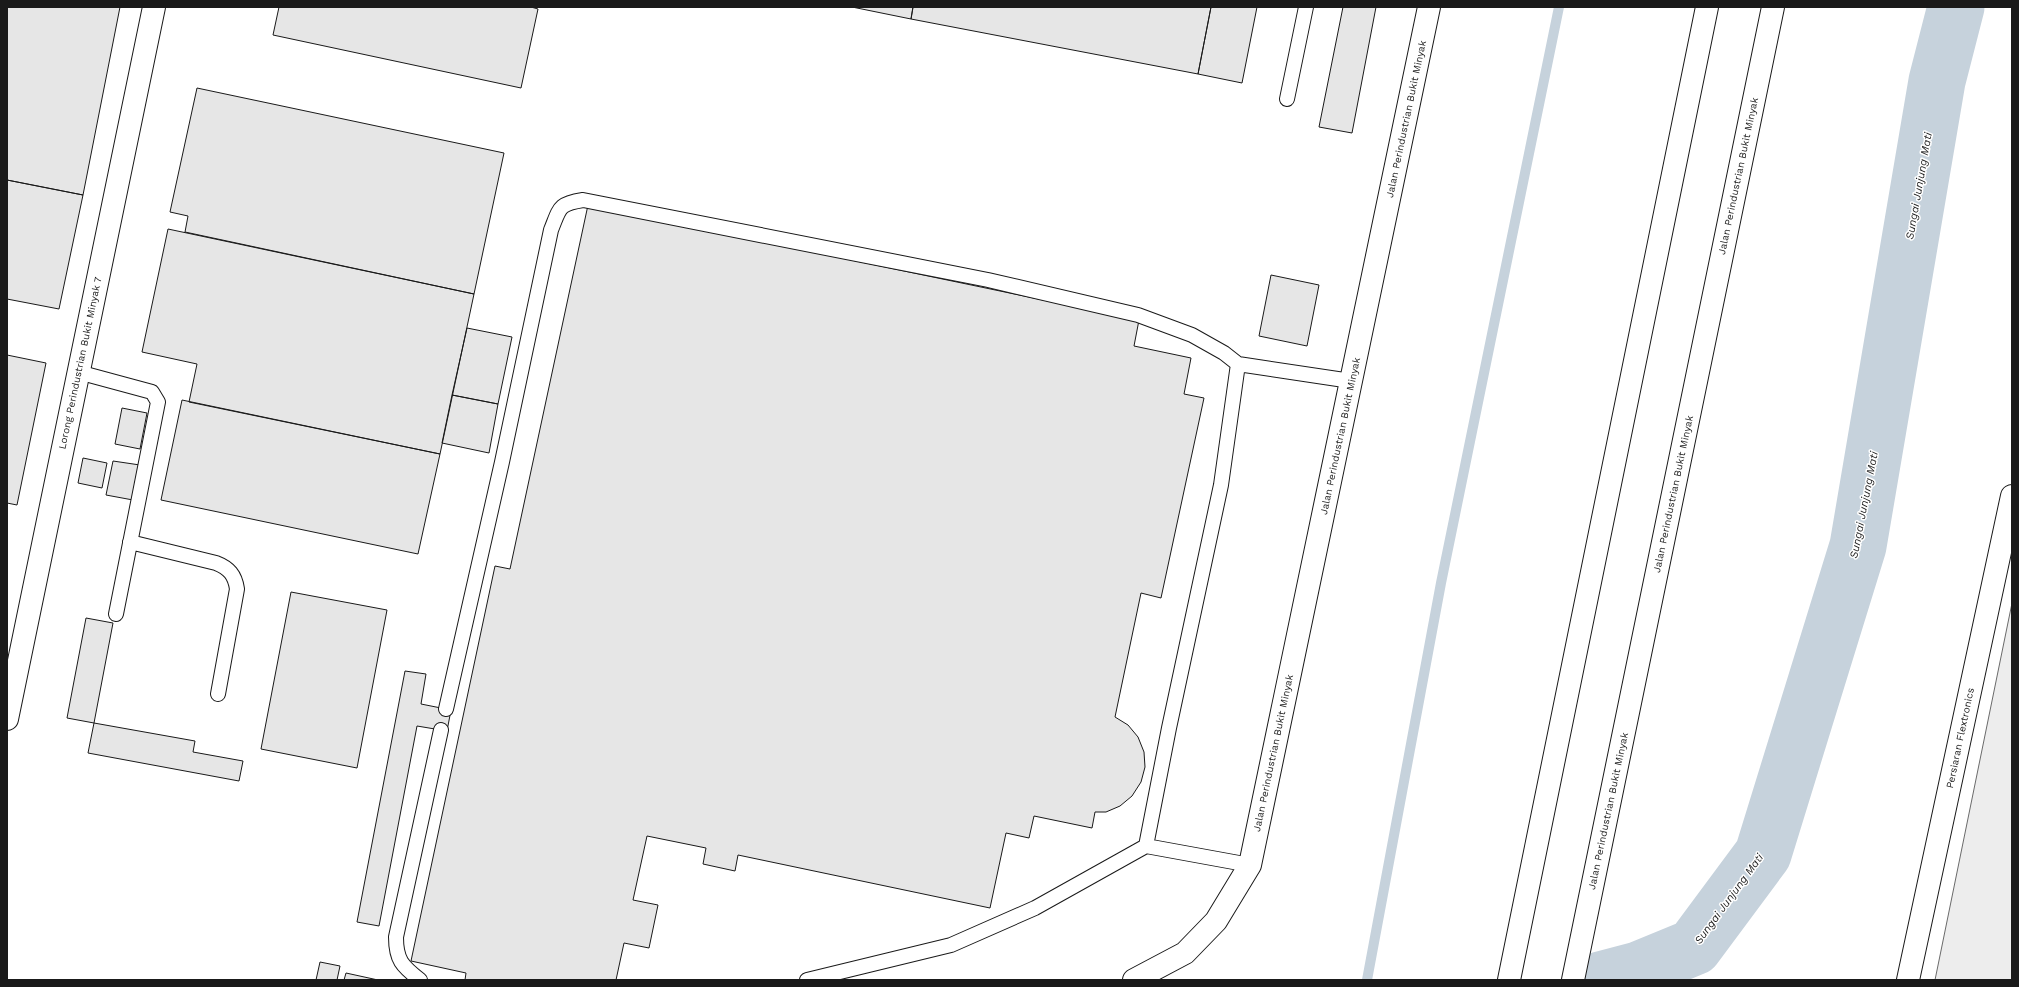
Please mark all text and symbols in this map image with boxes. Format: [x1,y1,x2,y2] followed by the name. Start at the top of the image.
[1384,39,1428,199] street label: Jalan Perindustrian Bukit Minyak
[1716,96,1760,256] street label: Jalan Perindustrian Bukit Minyak
[1903,130,1935,241] water label: Sungai Junjung Mati
[56,275,104,450] street label: Lorong Perindustrian Bukit Minyak 7
[1318,356,1362,516] street label: Jalan Perindustrian Bukit Minyak
[1651,414,1695,574] street label: Jalan Perindustrian Bukit Minyak
[1847,449,1881,560] water label: Sungai Junjung Mati
[1251,673,1295,833] street label: Jalan Perindustrian Bukit Minyak
[1944,687,1976,789] street label: Persiaran Flextronics
[1586,731,1630,891] street label: Jalan Perindustrian Bukit Minyak
[1692,850,1767,947] water label: Sungai Junjung Mati

